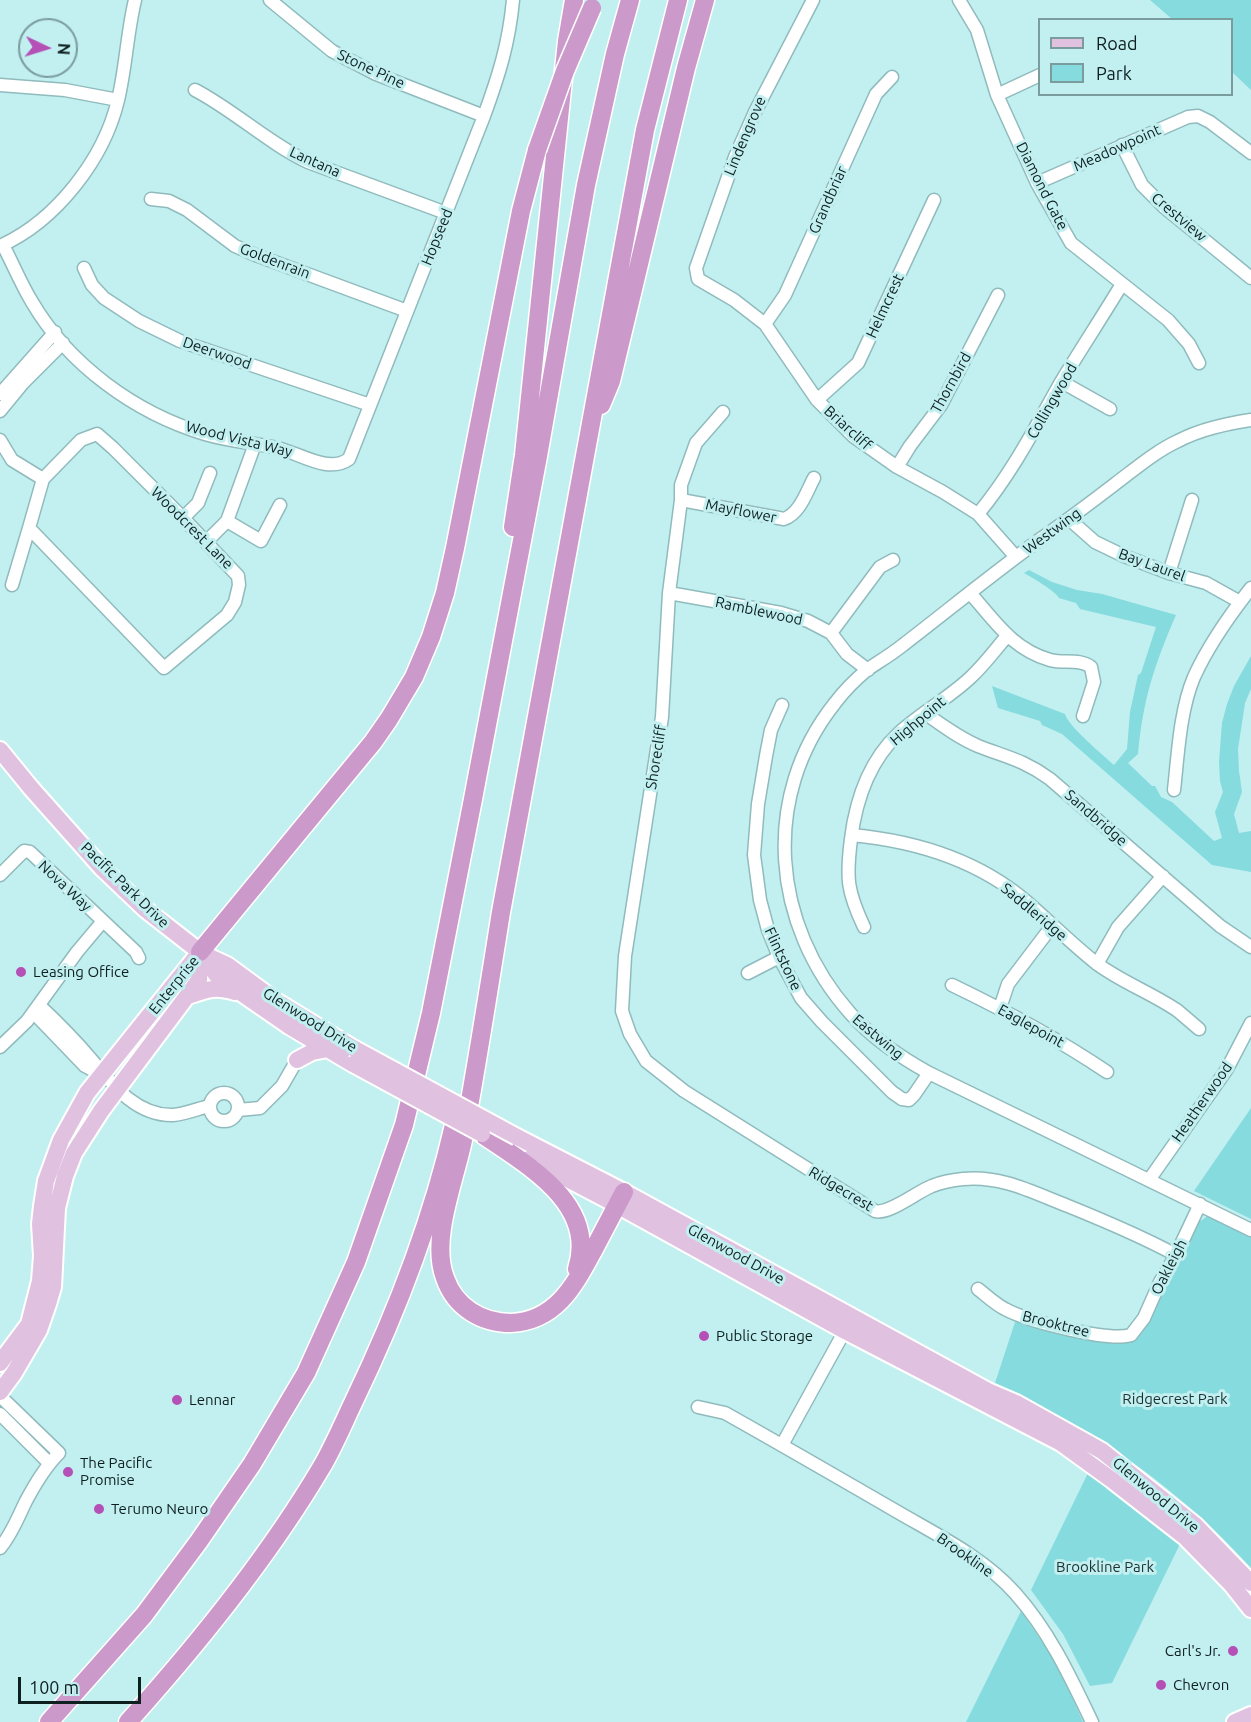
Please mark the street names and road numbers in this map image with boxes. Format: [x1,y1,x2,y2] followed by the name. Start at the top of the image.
[334,46,408,92] street label: Stone Pine
[720,94,770,178] street label: Lindengrove
[1070,121,1164,175] street label: Meadowpoint
[1012,139,1072,233] street label: Diamond Gate
[287,143,343,181] street label: Lantana
[805,163,851,237] street label: Grandbriar
[1148,189,1210,245] street label: Crestview
[417,206,457,268] street label: Hopseed
[237,239,313,283] street label: Goldenrain
[862,271,908,341] street label: Helmcrest
[180,333,254,373] street label: Deerwood
[927,349,975,417] street label: Thornbird
[1023,360,1081,442] street label: Collingwood
[820,402,876,454] street label: Briarcliff
[184,417,294,461] street label: Wood Vista Way
[147,483,237,573] street label: Woodcrest Lane
[704,495,778,527] street label: Mayflower
[1020,504,1084,558] street label: Westwing
[1116,545,1188,585] street label: Bay Laurel
[714,593,804,629] street label: Ramblewood
[887,693,949,749] street label: Highpoint
[642,723,670,791] street label: Shorecliff
[1061,786,1131,850] street label: Sandbridge
[77,838,173,932] street label: Pacific Park Drive
[35,857,95,915] street label: Nova Way
[997,879,1071,945] street label: Saddleridge
[760,924,806,994] street label: Flintstone
[145,952,203,1018] street label: Enterprise
[260,984,360,1056] street label: Glenwood Drive
[995,1001,1067,1051] street label: Eaglepoint
[849,1010,907,1064] street label: Eastwing
[1168,1059,1236,1145] street label: Heatherwood
[806,1163,876,1215] street label: Ridgecrest
[685,1220,787,1288] street label: Glenwood Drive
[1147,1236,1191,1298] street label: Oakleigh
[1021,1307,1091,1341] street label: Brooktree
[1109,1454,1203,1536] street label: Glenwood Drive
[933,1529,997,1581] street label: Brookline

